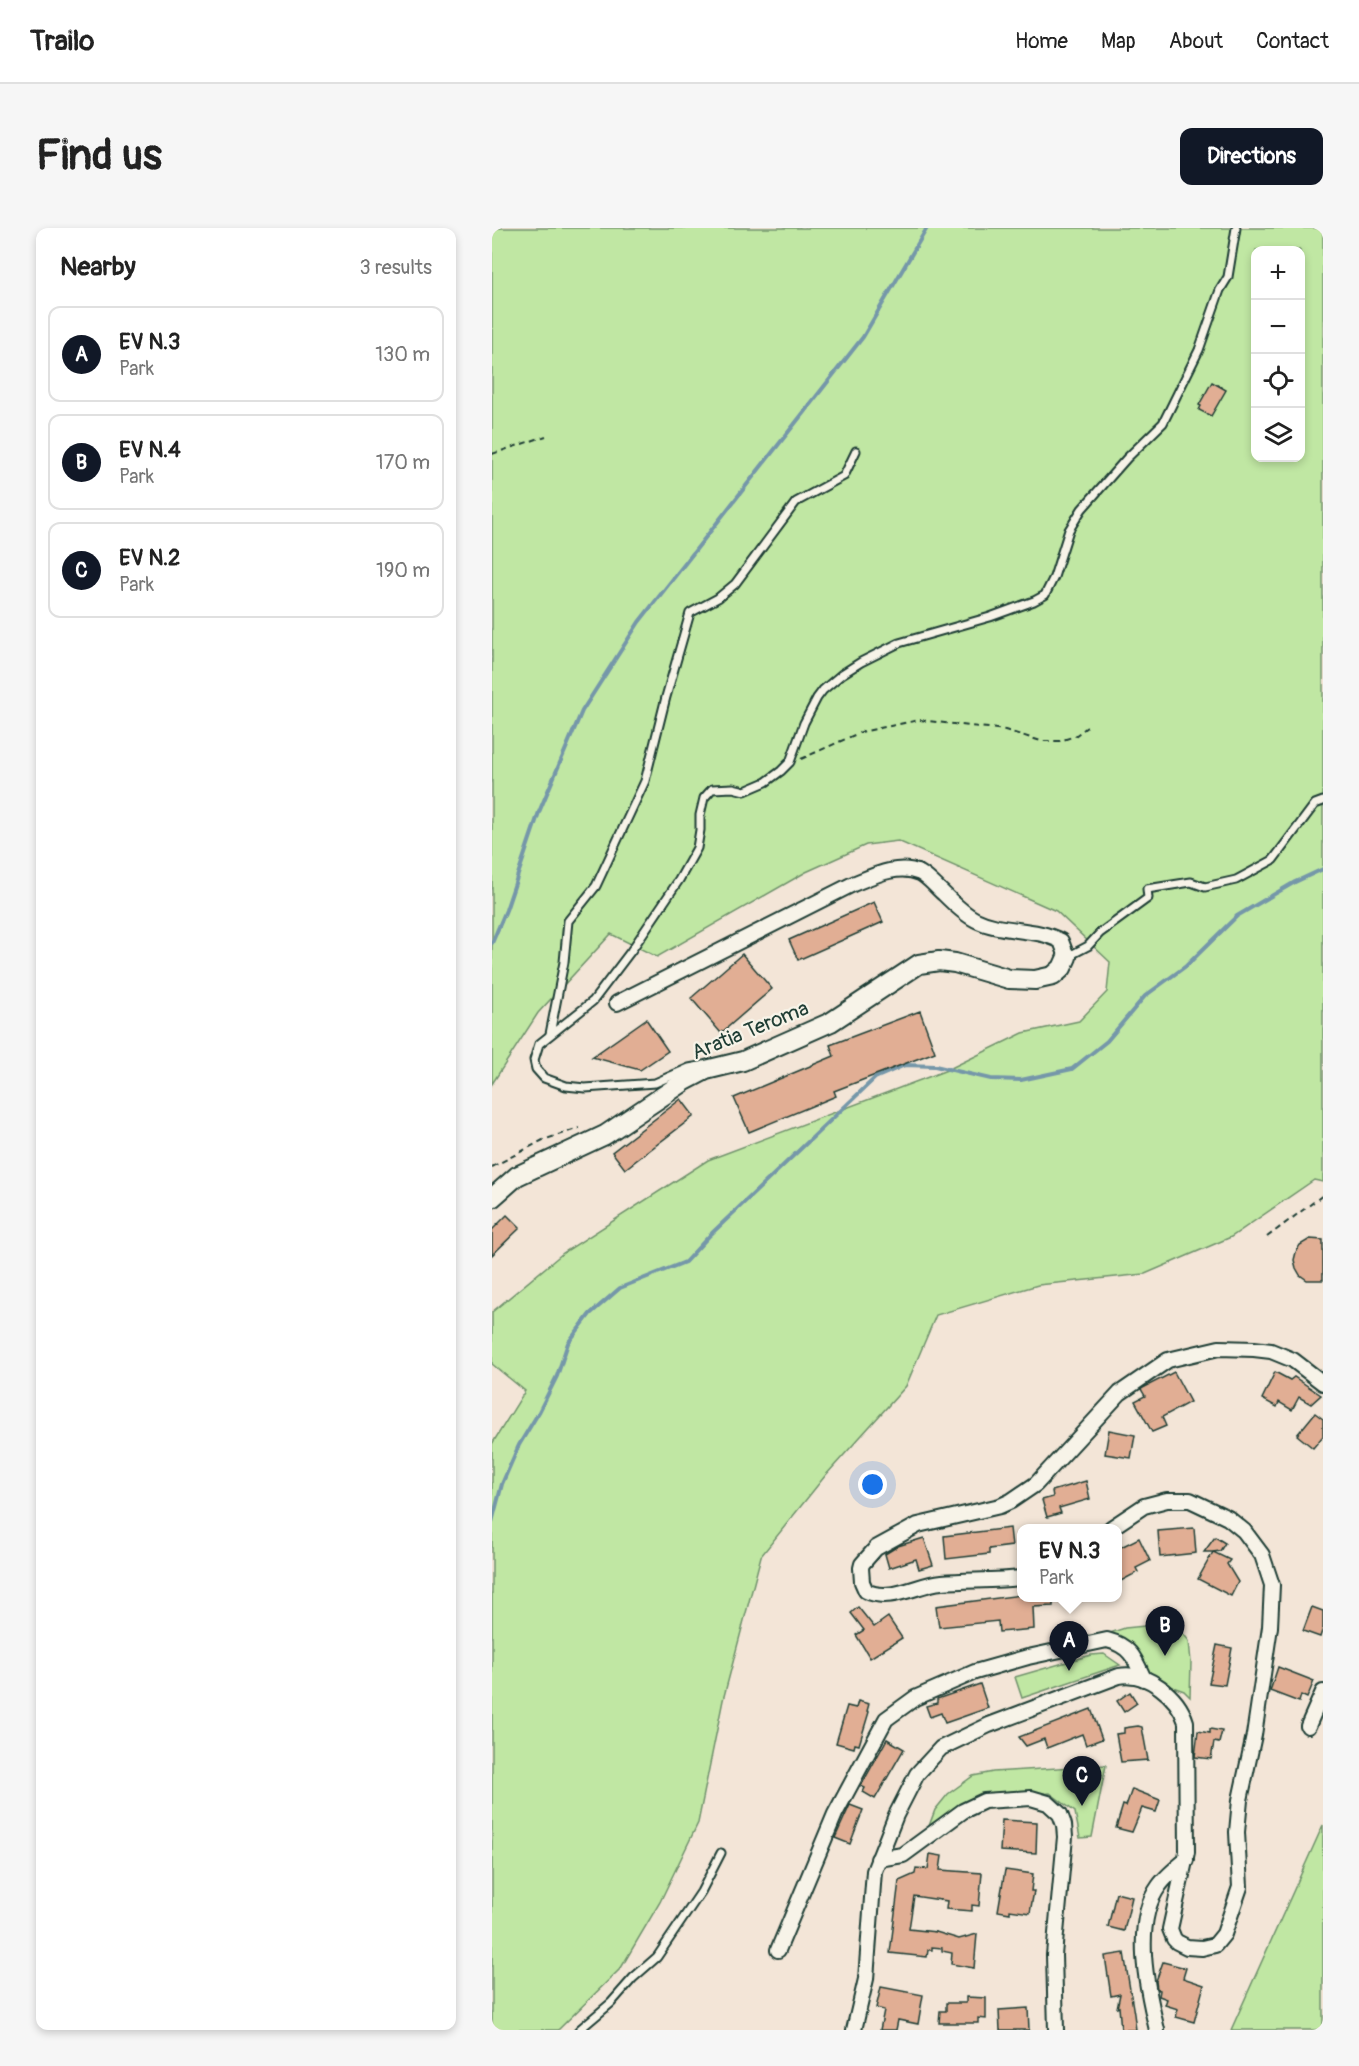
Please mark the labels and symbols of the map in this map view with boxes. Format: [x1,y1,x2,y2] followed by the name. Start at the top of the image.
[688,995,813,1066] street label: Aratia Teroma
[858,1470,887,1499] your location
[1146,1606,1184,1656] pin: B
[1050,1622,1088,1671] pin: A
[1062,1756,1102,1806] pin: C

